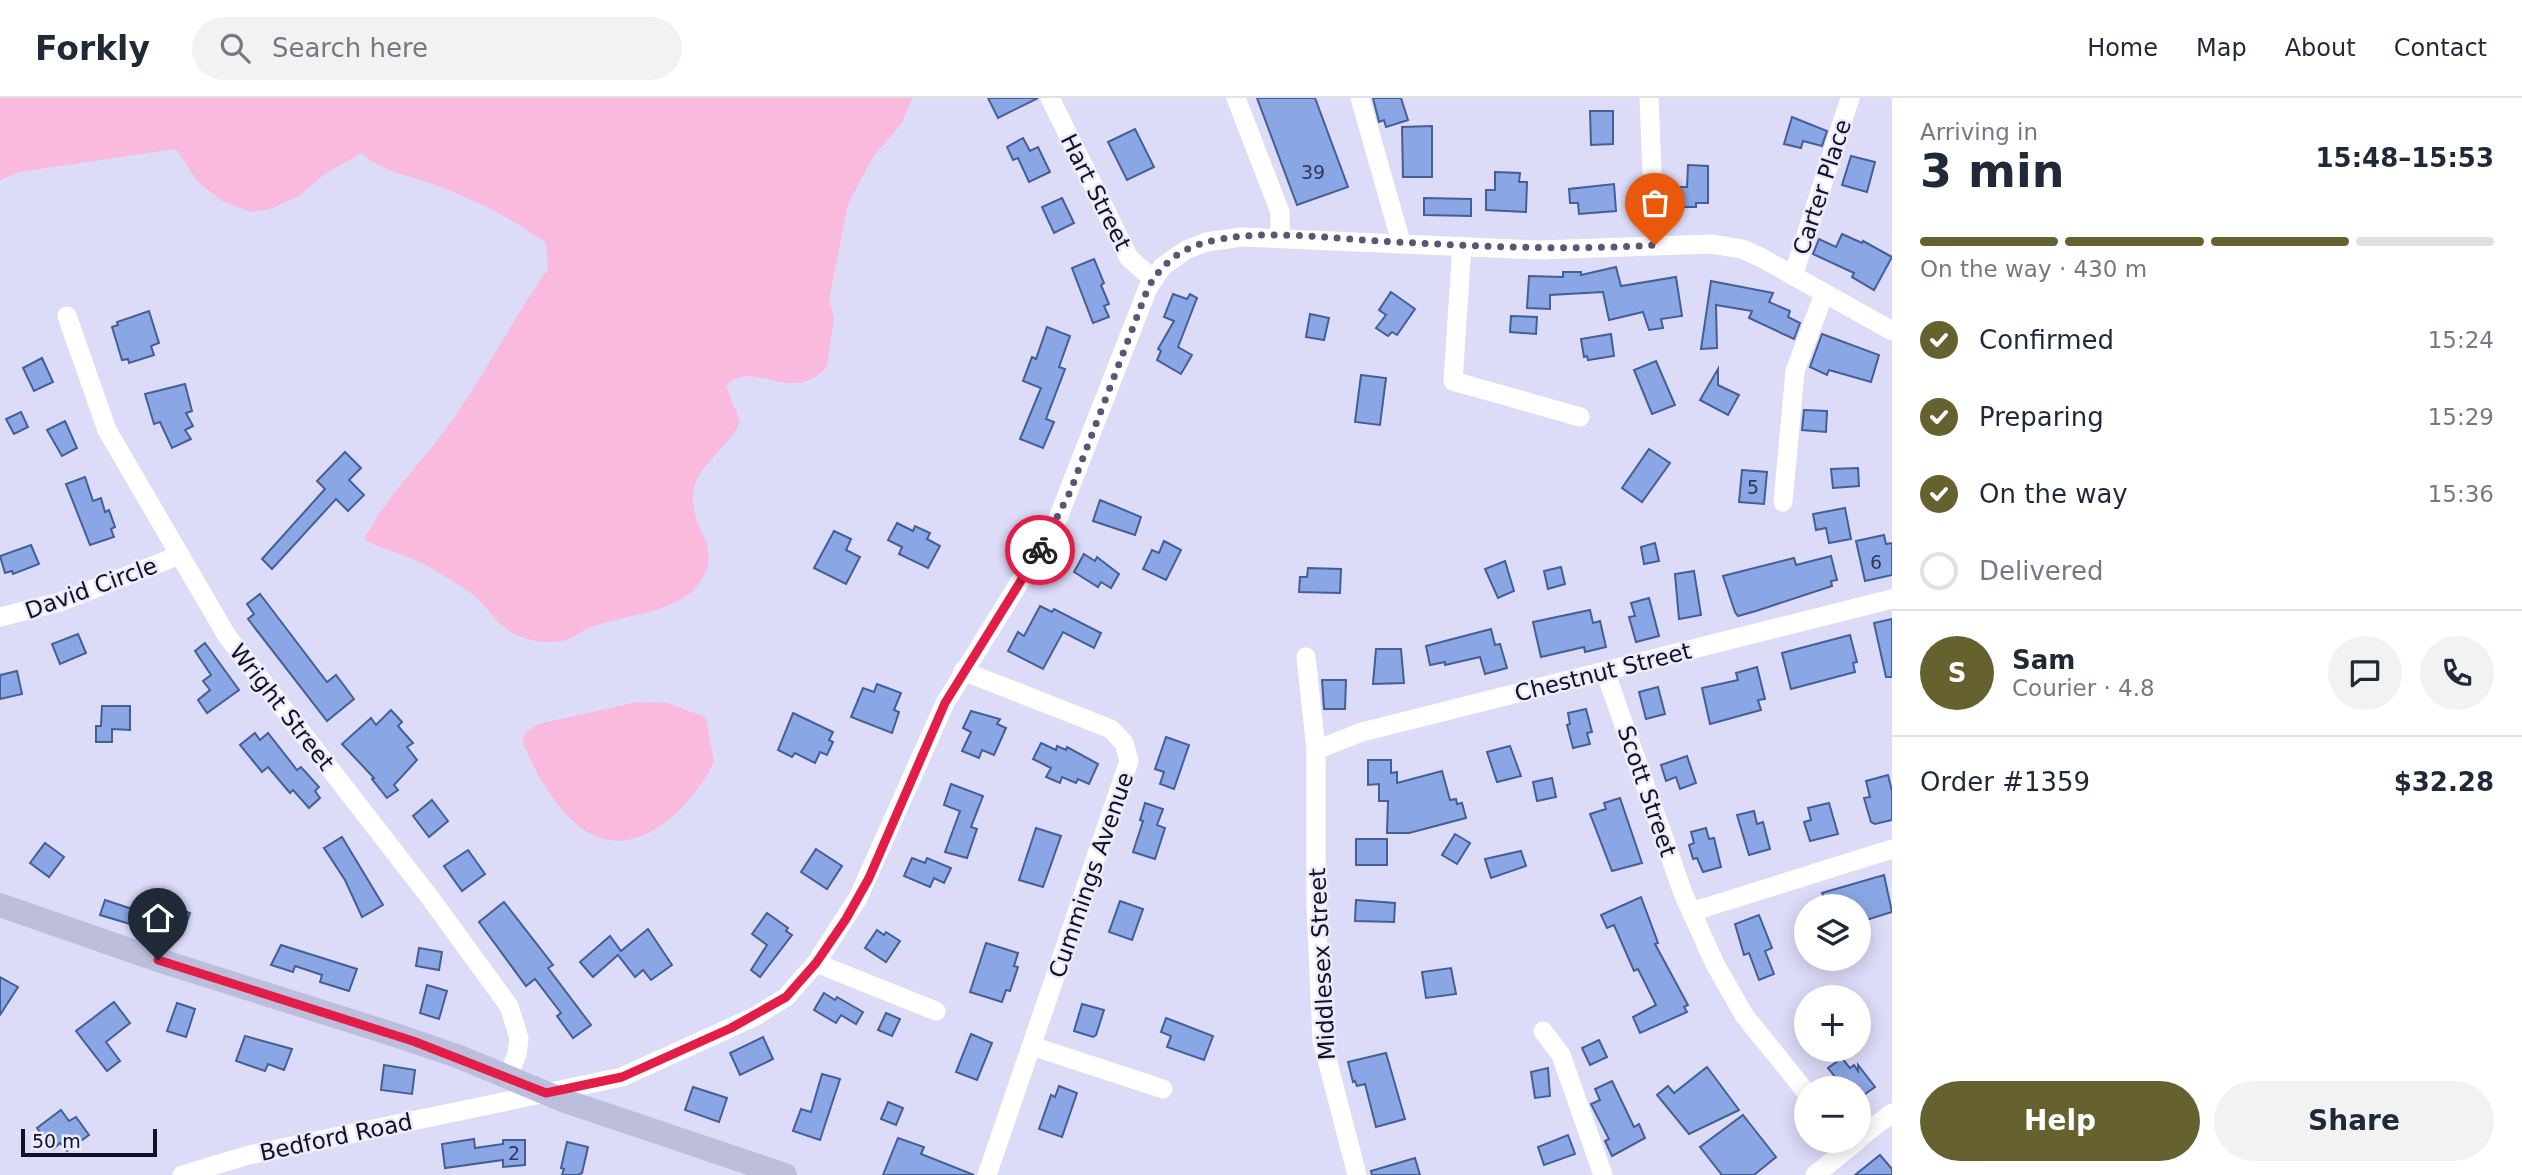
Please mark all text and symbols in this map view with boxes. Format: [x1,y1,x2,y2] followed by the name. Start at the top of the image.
[192,17,682,80] search box
[35,29,150,68] text: Forkly
[216,29,254,67] icon: search
[272,33,428,63] text: Search here
[2087,34,2158,62] text: Home
[2196,34,2247,62] text: Map
[2285,34,2356,62] text: About
[2394,34,2487,62] text: Contact
[1788,116,1856,258] street label: Carter Place
[1920,119,2038,145] text: Arriving in
[1056,129,1136,255] street label: Hart Street
[2315,143,2494,173] text: 15:48–15:53
[1920,144,2064,198] text: 3 min
[1301,161,1325,183] house number: 39
[1625,173,1685,245] pin
[1636,184,1674,222] icon: bag
[1920,256,2147,282] text: On the way · 430 m
[1920,321,1958,359] icon: check
[1979,325,2114,355] text: Confirmed
[2428,327,2494,353] text: 15:24
[1920,398,1958,436] icon: check
[1979,402,2104,432] text: Preparing
[2428,404,2494,430] text: 15:29
[1920,475,1958,513] icon: check
[1747,476,1759,498] house number: 5
[1979,479,2128,509] text: On the way
[2428,481,2494,507] text: 15:36
[1005,515,1075,585] courier
[1021,531,1059,569] icon: bike
[1870,551,1882,573] house number: 6
[22,552,160,624] street label: David Circle
[1979,556,2103,586] text: Delivered
[2328,636,2402,710] button: chat
[2420,636,2494,710] button: phone
[1512,637,1694,707] street label: Chestnut Street
[225,639,339,775] street label: Wright Street
[2012,645,2075,675] text: Sam
[1948,658,1966,688] text: S
[2012,675,2155,701] text: Courier · 4.8
[1612,722,1682,860] street label: Scott Street
[1920,767,2090,797] text: Order #1359
[2394,767,2494,797] text: $32.28
[1044,769,1138,981] street label: Cummings Avenue
[1304,867,1340,1061] street label: Middlesex Street
[128,888,188,960] pin
[1794,894,1871,1153] map controls
[1794,894,1871,971] button: layers
[139,899,177,937] icon: home
[1794,985,1871,1062] button: +
[1794,1076,1871,1153] button: −
[1920,1081,2200,1161] button: Help
[2214,1081,2494,1161] button: Share
[257,1108,415,1166] street label: Bedford Road
[21,1126,158,1158] scale bar
[32,1130,81,1152] text: 50 m
[508,1142,520,1164] house number: 2

